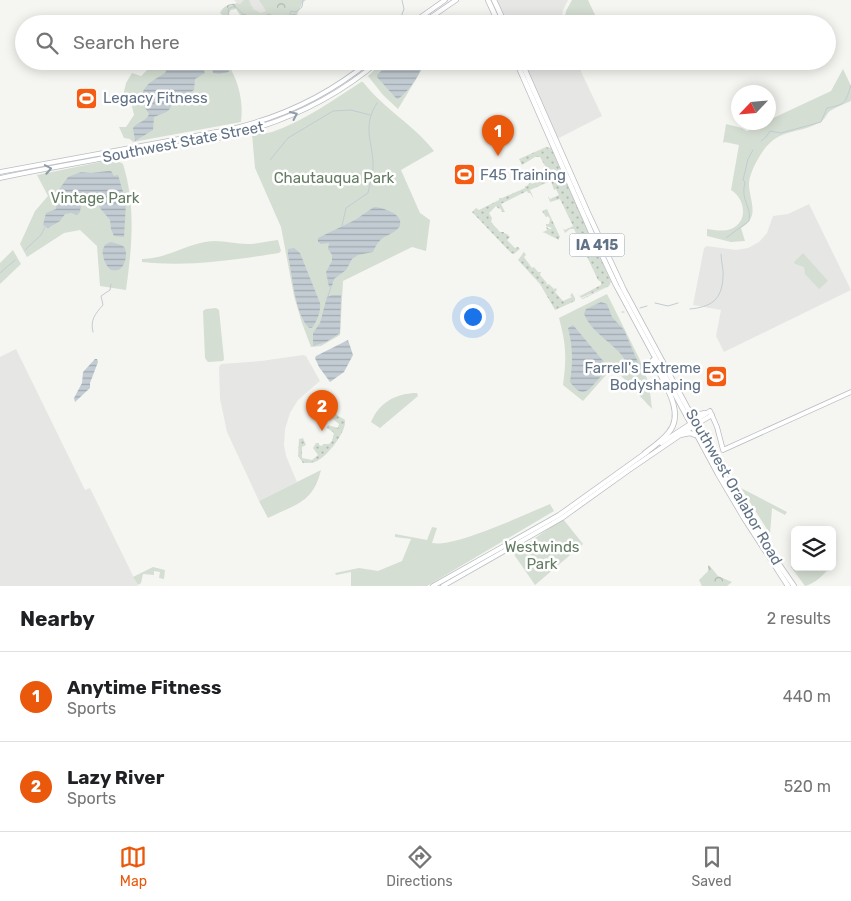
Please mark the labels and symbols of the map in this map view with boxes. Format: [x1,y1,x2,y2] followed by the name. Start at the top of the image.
[731,85,776,130] north arrow
[75,86,99,110] sports icon: Legacy Fitness
[103,89,208,107] place label: Legacy Fitness
[289,111,298,122] one-way arrow
[482,115,514,156] pin: 1
[101,117,265,166] street label: Southwest State Street
[452,163,476,187] sports icon: F45 Training
[43,164,52,175] one-way arrow
[480,166,566,184] place label: F45 Training
[274,169,395,187] park label: Chautauqua Park
[51,189,140,207] park label: Vintage Park
[570,234,624,256] road number: IA 415
[460,304,486,330] your location
[584,359,701,394] place label: Farrell's Extreme Bodyshaping
[705,365,729,389] sports icon: Farrell's Extreme Bodyshaping
[306,390,338,431] pin: 2
[682,406,786,568] street label: Southwest Oralabor Road
[505,538,580,573] park label: Westwinds Park

